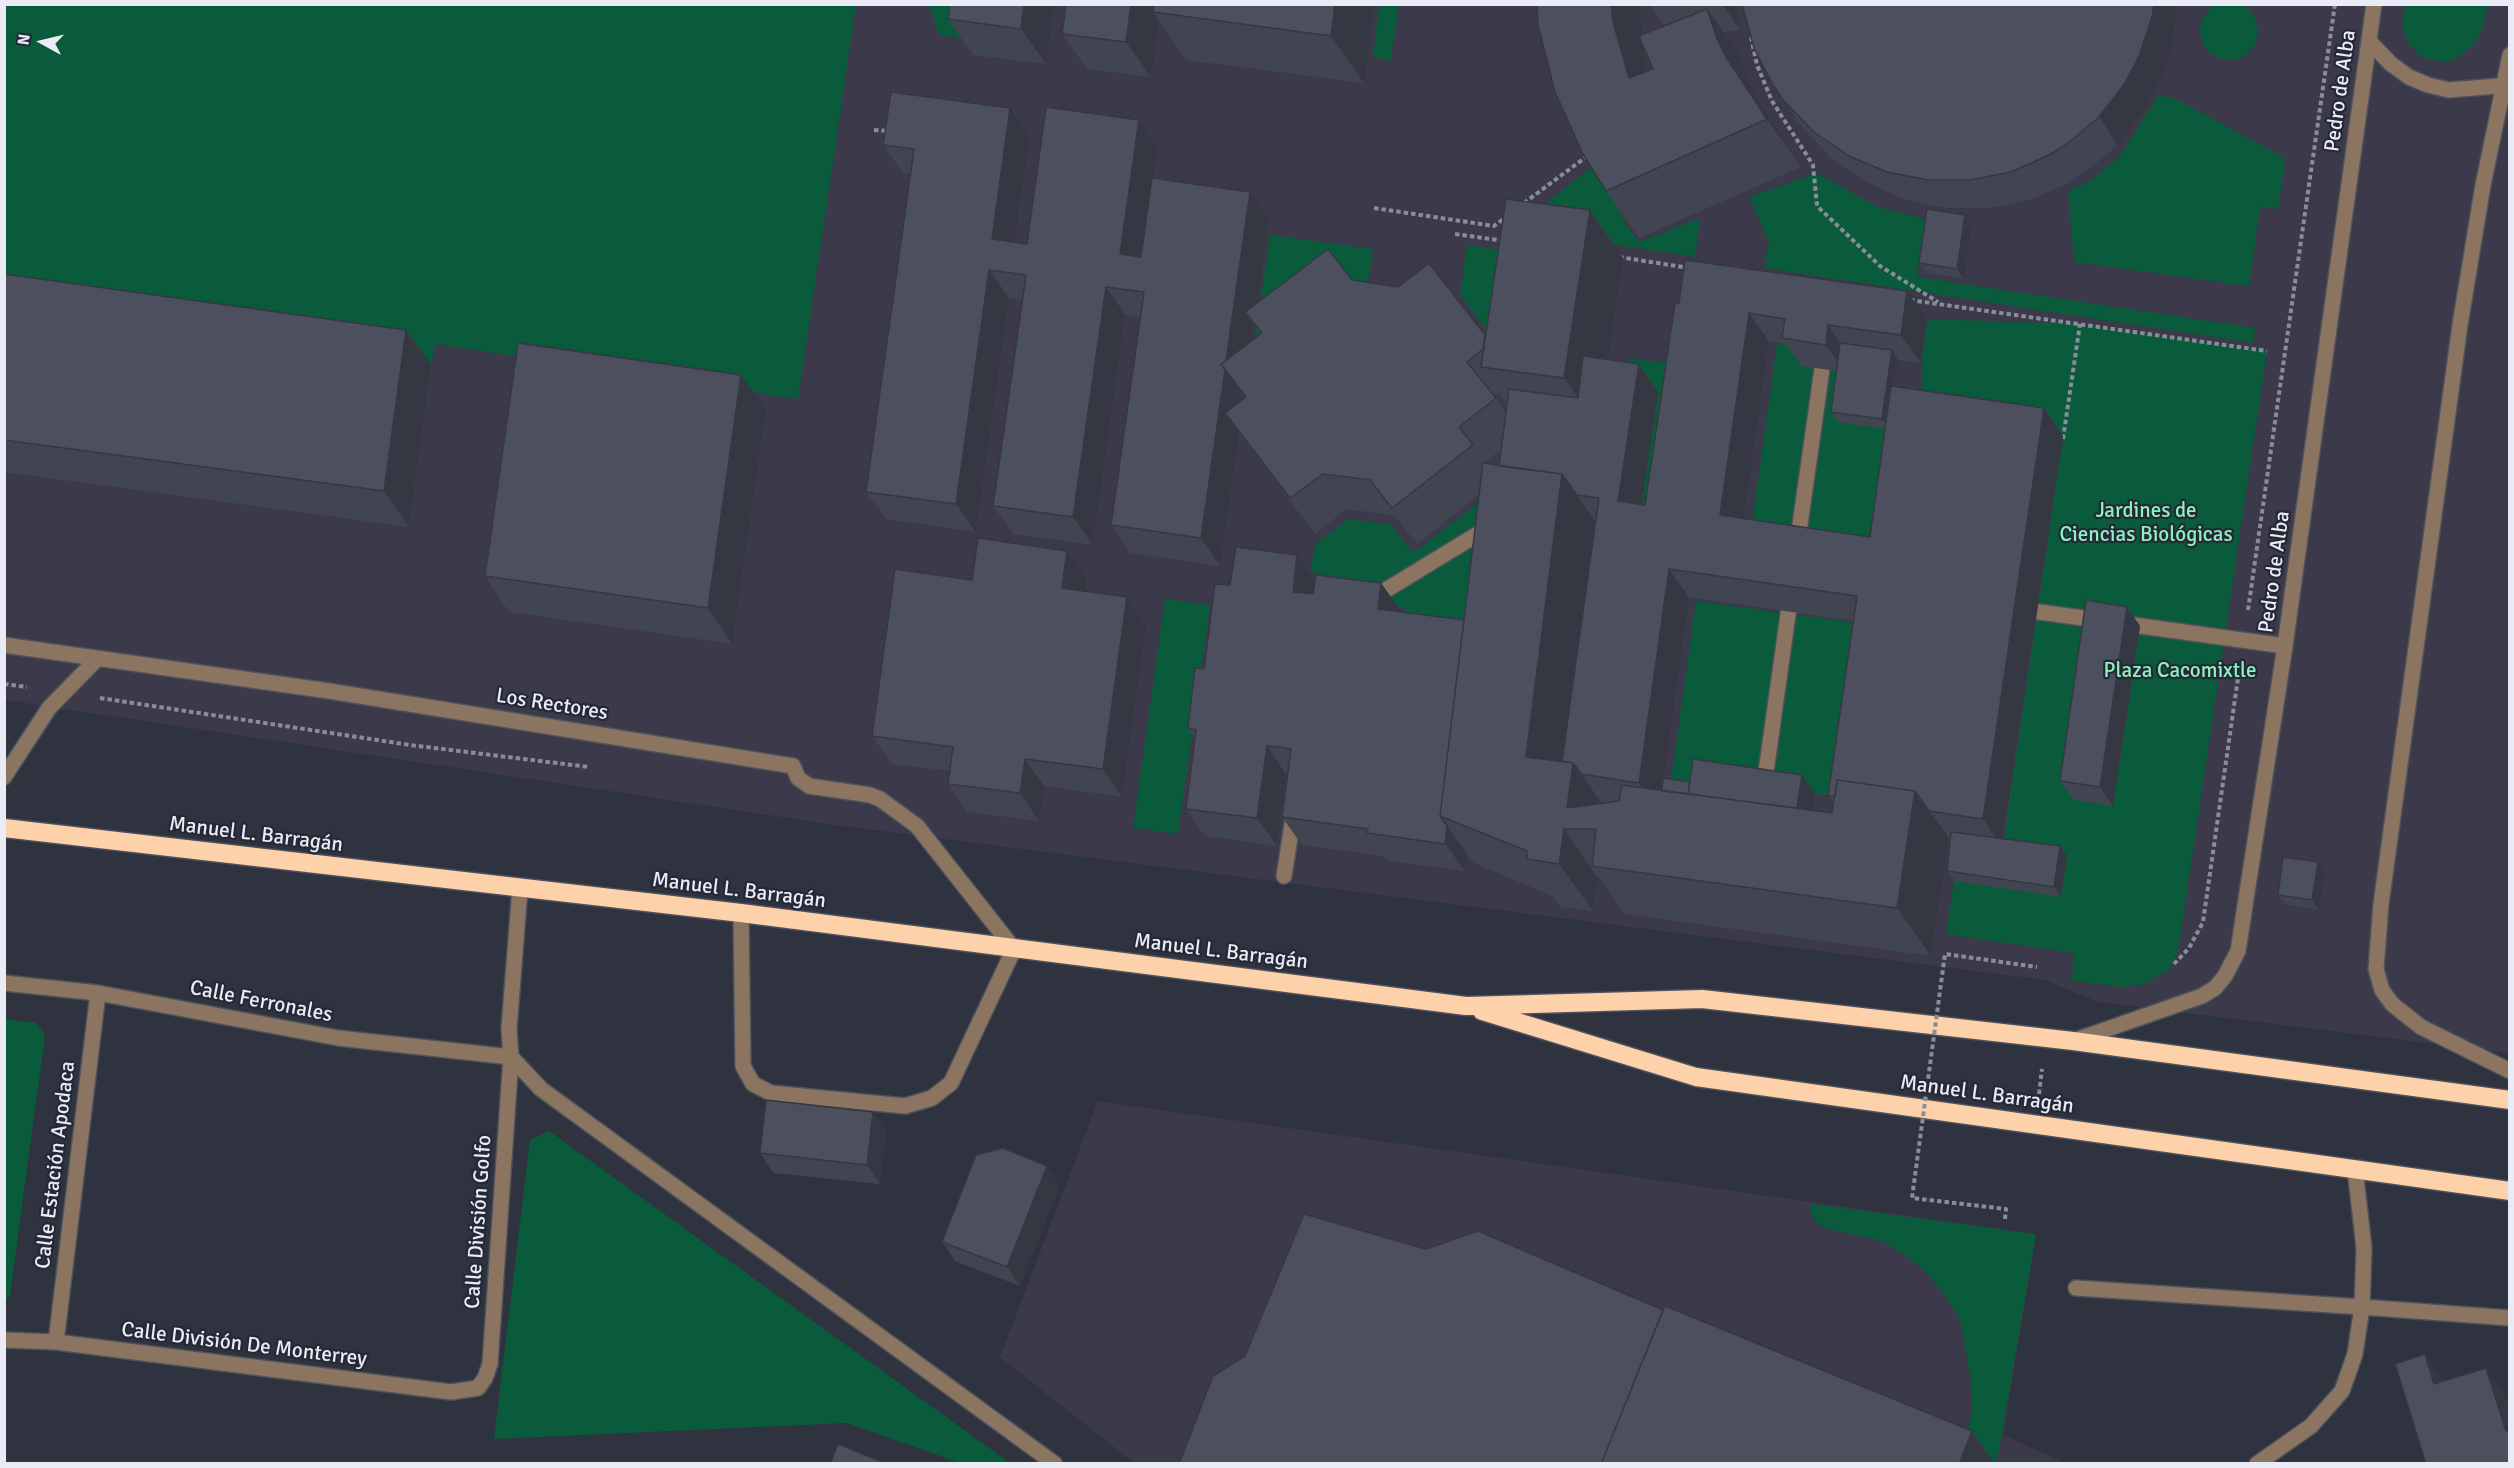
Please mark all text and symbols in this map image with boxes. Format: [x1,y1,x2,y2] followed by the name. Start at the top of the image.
[12,12,72,72] north arrow
[2320,29,2362,153] street label: Pedro de Alba
[13,33,35,46] text: N
[2059,498,2233,548] park label: Jardines de Ciencias Biológicas
[2254,510,2296,634] street label: Pedro de Alba
[2103,658,2257,684] park label: Plaza Cacomixtle
[494,684,610,726] street label: Los Rectores
[168,812,344,858] street label: Manuel L. Barragán
[651,868,827,914] street label: Manuel L. Barragán
[1133,929,1309,975] street label: Manuel L. Barragán
[188,976,334,1028] street label: Calle Ferronales
[31,1060,81,1270] street label: Calle Estación Apodaca
[1899,1070,2075,1120] street label: Manuel L. Barragán
[460,1134,498,1310] street label: Calle División Golfo
[120,1317,368,1373] street label: Calle División De Monterrey

